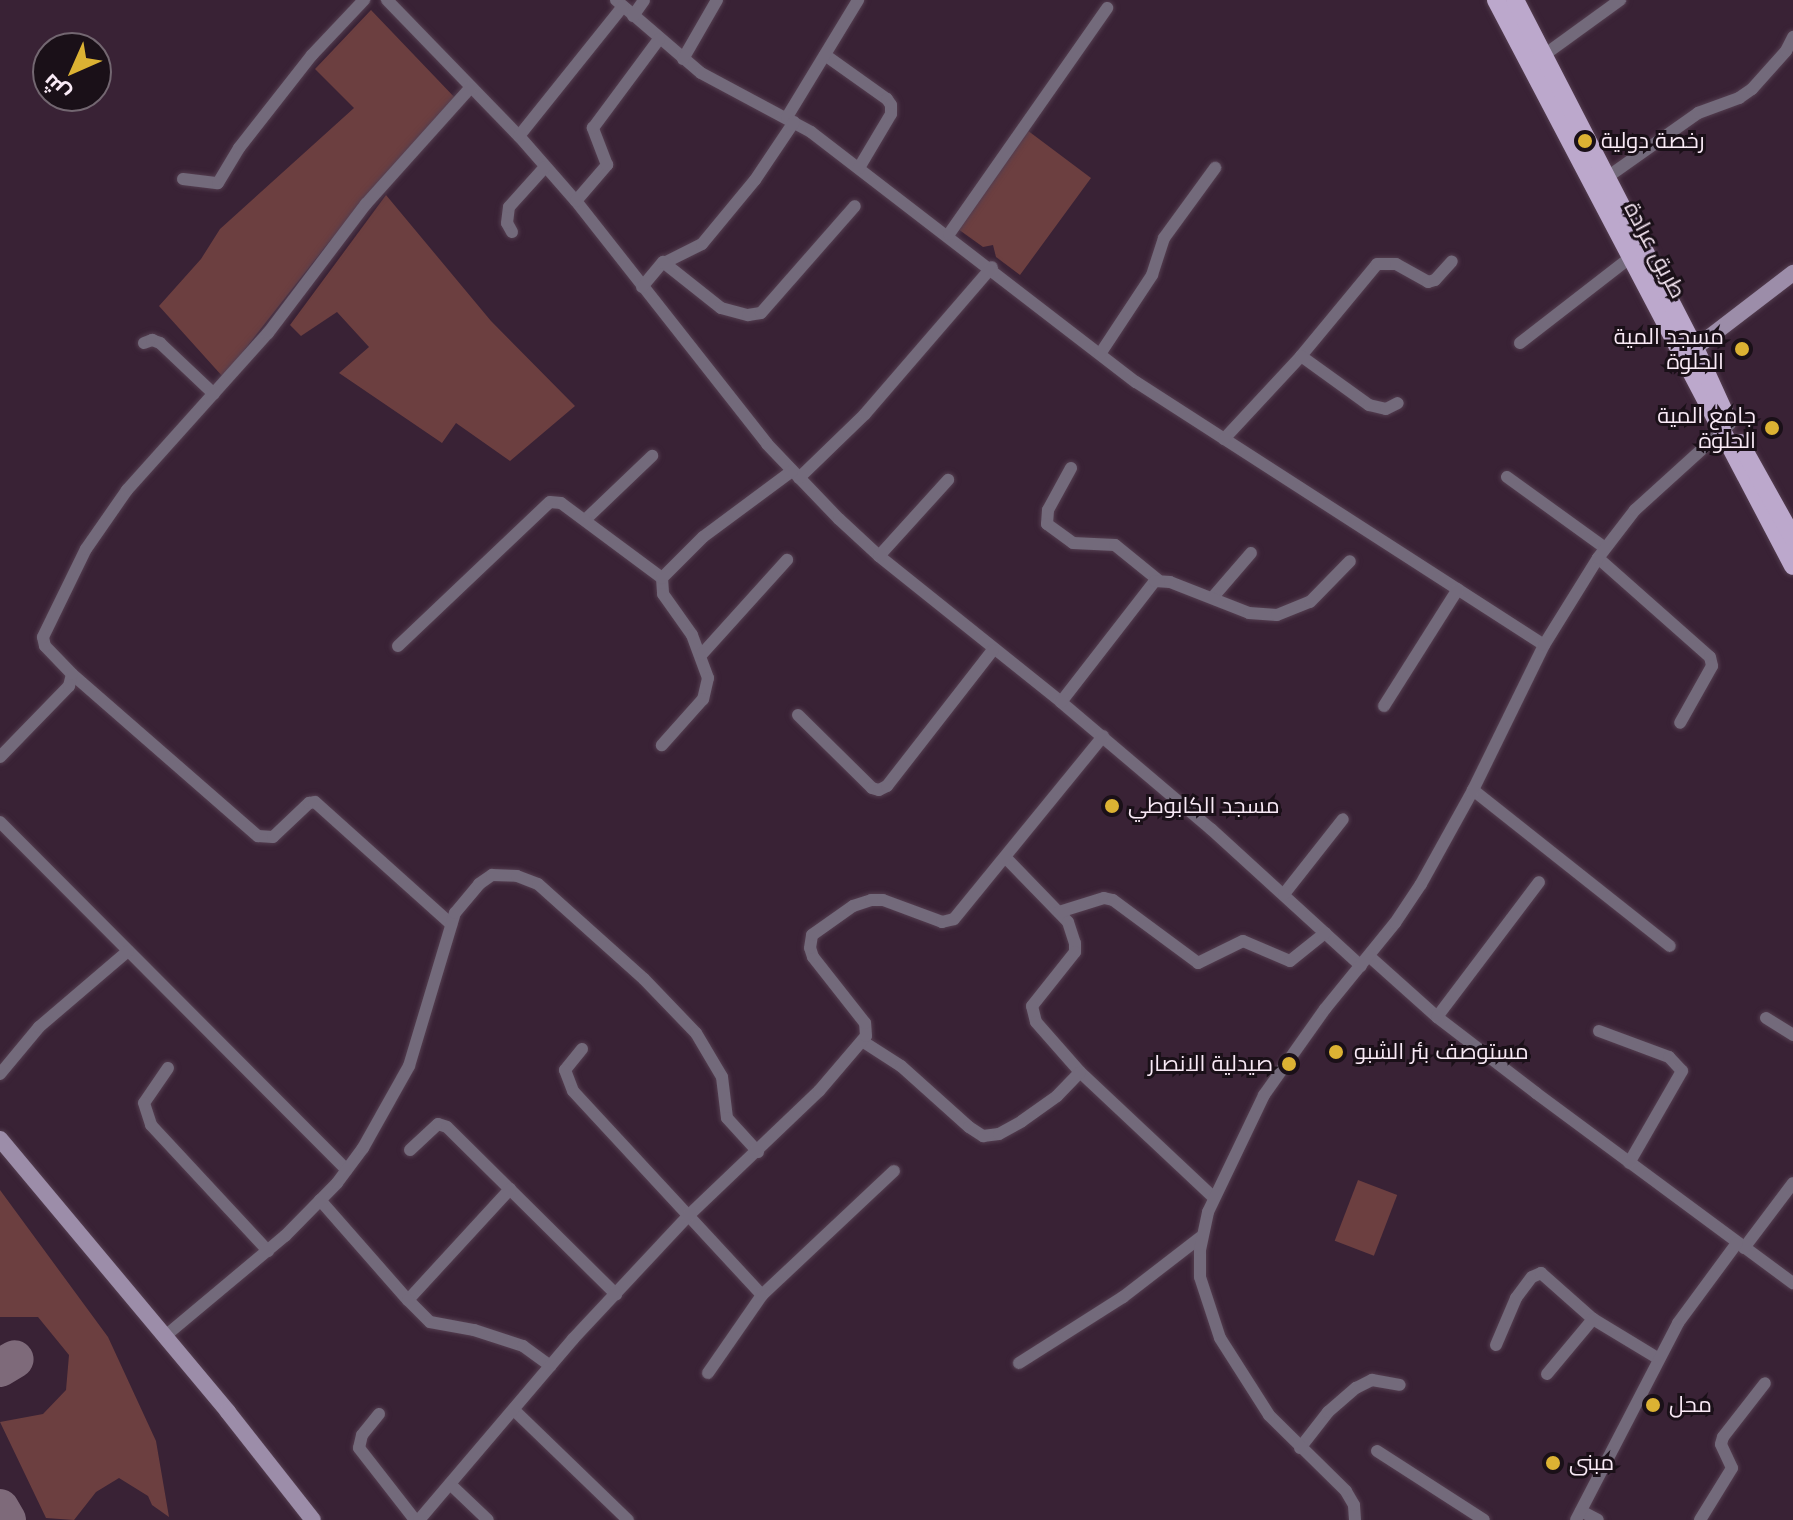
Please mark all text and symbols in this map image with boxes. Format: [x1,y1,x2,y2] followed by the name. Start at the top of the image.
[32,32,112,112] north arrow
[37,69,75,107] text: ش
[1601,128,1704,154] place label: رخصة دولية
[1576,132,1594,150] marker: رخصة دولية
[1619,197,1691,303] street label: طريق عرادة
[1614,323,1724,374] place label: مسجد المية الحلوة
[1731,338,1753,360] marker: مسجد المية الحلوة
[1657,402,1756,454] place label: جامع المية الحلوة
[1763,419,1781,437] marker: جامع المية الحلوة
[1128,793,1280,819] place label: مسجد الكابوطي
[1103,797,1121,815] marker: مسجد الكابوطي
[1354,1039,1529,1065] place label: مستوصف بئر الشبو
[1325,1041,1347,1063] marker: مستوصف بئر الشبو
[1148,1051,1273,1077] place label: صيدلية الانصار
[1280,1055,1298,1073] marker: صيدلية الانصار
[1669,1392,1712,1418] place label: محل
[1644,1396,1662,1414] marker: محل
[1569,1450,1614,1476] place label: مبنى
[1544,1454,1562,1472] marker: مبنى

